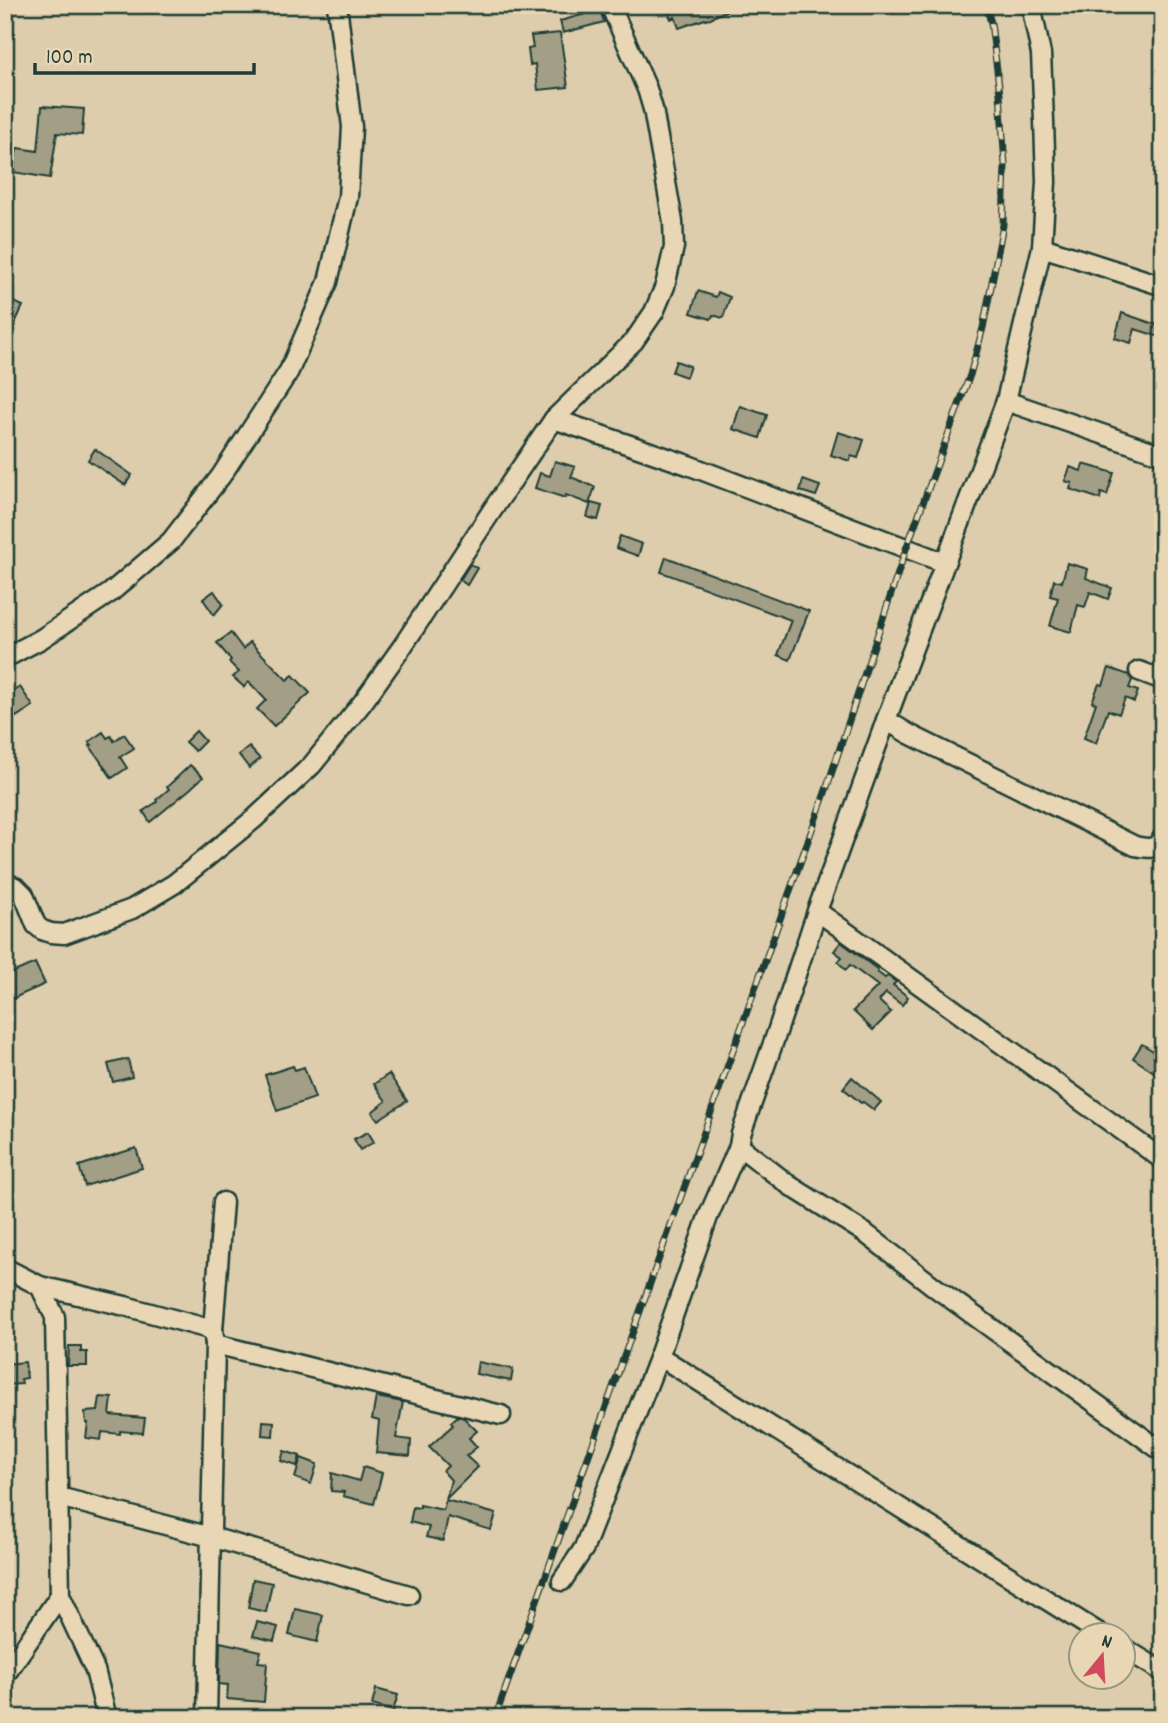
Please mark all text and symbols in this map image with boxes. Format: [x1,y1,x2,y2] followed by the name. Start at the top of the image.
[35,32,254,76] scale bar
[46,44,93,74] text: 100 m
[1066,1622,1136,1692] north arrow
[1098,1629,1115,1657] text: N

